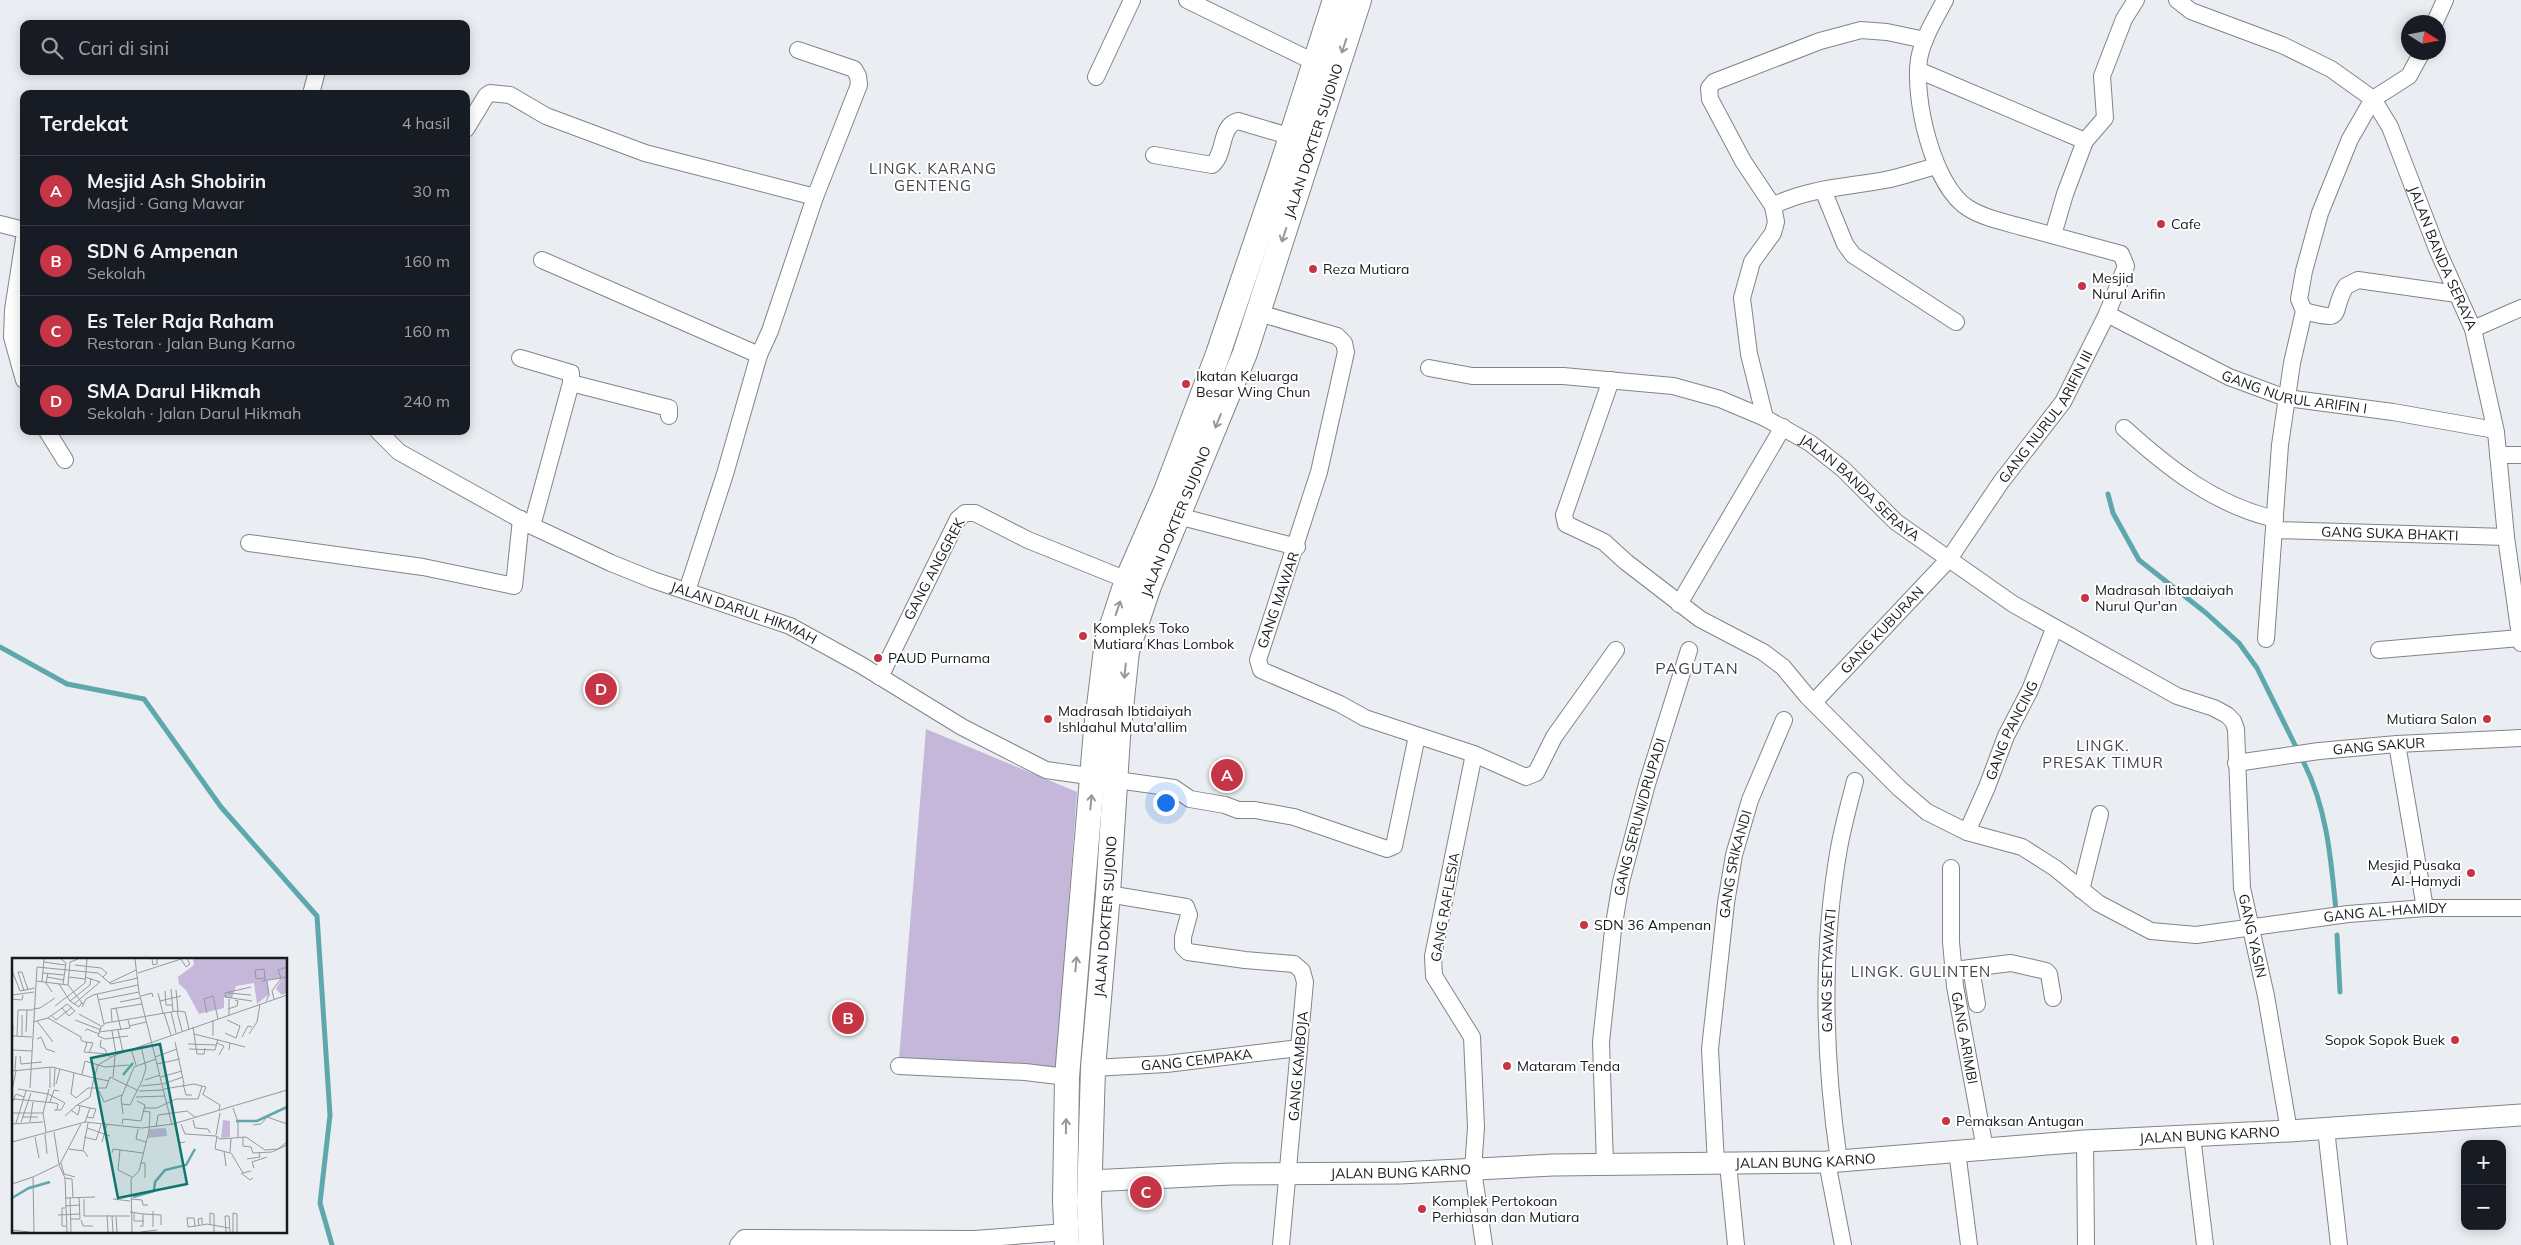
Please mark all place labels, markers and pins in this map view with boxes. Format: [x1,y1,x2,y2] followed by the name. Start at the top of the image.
[2171,215,2201,233] place label: Cafe
[2155,218,2167,230] marker: Cafe
[1323,260,1410,278] place label: Reza Mutiara
[1307,263,1319,275] marker: Reza Mutiara
[2092,269,2166,303] place label: Mesjid Nurul Arifin
[2076,280,2088,292] marker: Mesjid Nurul Arifin
[1196,367,1310,401] place label: Ikatan Keluarga Besar Wing Chun
[1180,378,1192,390] marker: Ikatan Keluarga Besar Wing Chun
[2095,581,2234,615] place label: Madrasah Ibtadaiyah Nurul Qur'an
[2079,592,2091,604] marker: Madrasah Ibtadaiyah Nurul Qur'an
[1093,619,1235,653] place label: Kompleks Toko Mutiara Khas Lombok
[1077,630,1089,642] marker: Kompleks Toko Mutiara Khas Lombok
[888,649,990,667] place label: PAUD Purnama
[872,652,884,664] marker: PAUD Purnama
[585,670,617,708] pin: D
[1058,702,1192,736] place label: Madrasah Ibtidaiyah Ishlaahul Muta'allim
[2387,710,2477,728] place label: Mutiara Salon
[1042,713,1054,725] marker: Madrasah Ibtidaiyah Ishlaahul Muta'allim
[2481,713,2493,725] marker: Mutiara Salon
[1211,756,1243,794] pin: A
[2368,856,2461,890] place label: Mesjid Pusaka Al-Hamydi
[2465,867,2477,879] marker: Mesjid Pusaka Al-Hamydi
[1594,916,1711,934] place label: SDN 36 Ampenan
[1578,919,1590,931] marker: SDN 36 Ampenan
[832,999,864,1037] pin: B
[2325,1031,2446,1049] place label: Sopok Sopok Buek
[2449,1034,2461,1046] marker: Sopok Sopok Buek
[1517,1057,1620,1075] place label: Mataram Tenda
[1501,1060,1513,1072] marker: Mataram Tenda
[1956,1112,2084,1130] place label: Pemaksan Antugan
[1940,1115,1952,1127] marker: Pemaksan Antugan
[1130,1173,1162,1211] pin: C
[1432,1192,1579,1226] place label: Komplek Pertokoan Perhiasan dan Mutiara
[1416,1203,1428,1215] marker: Komplek Pertokoan Perhiasan dan Mutiara

